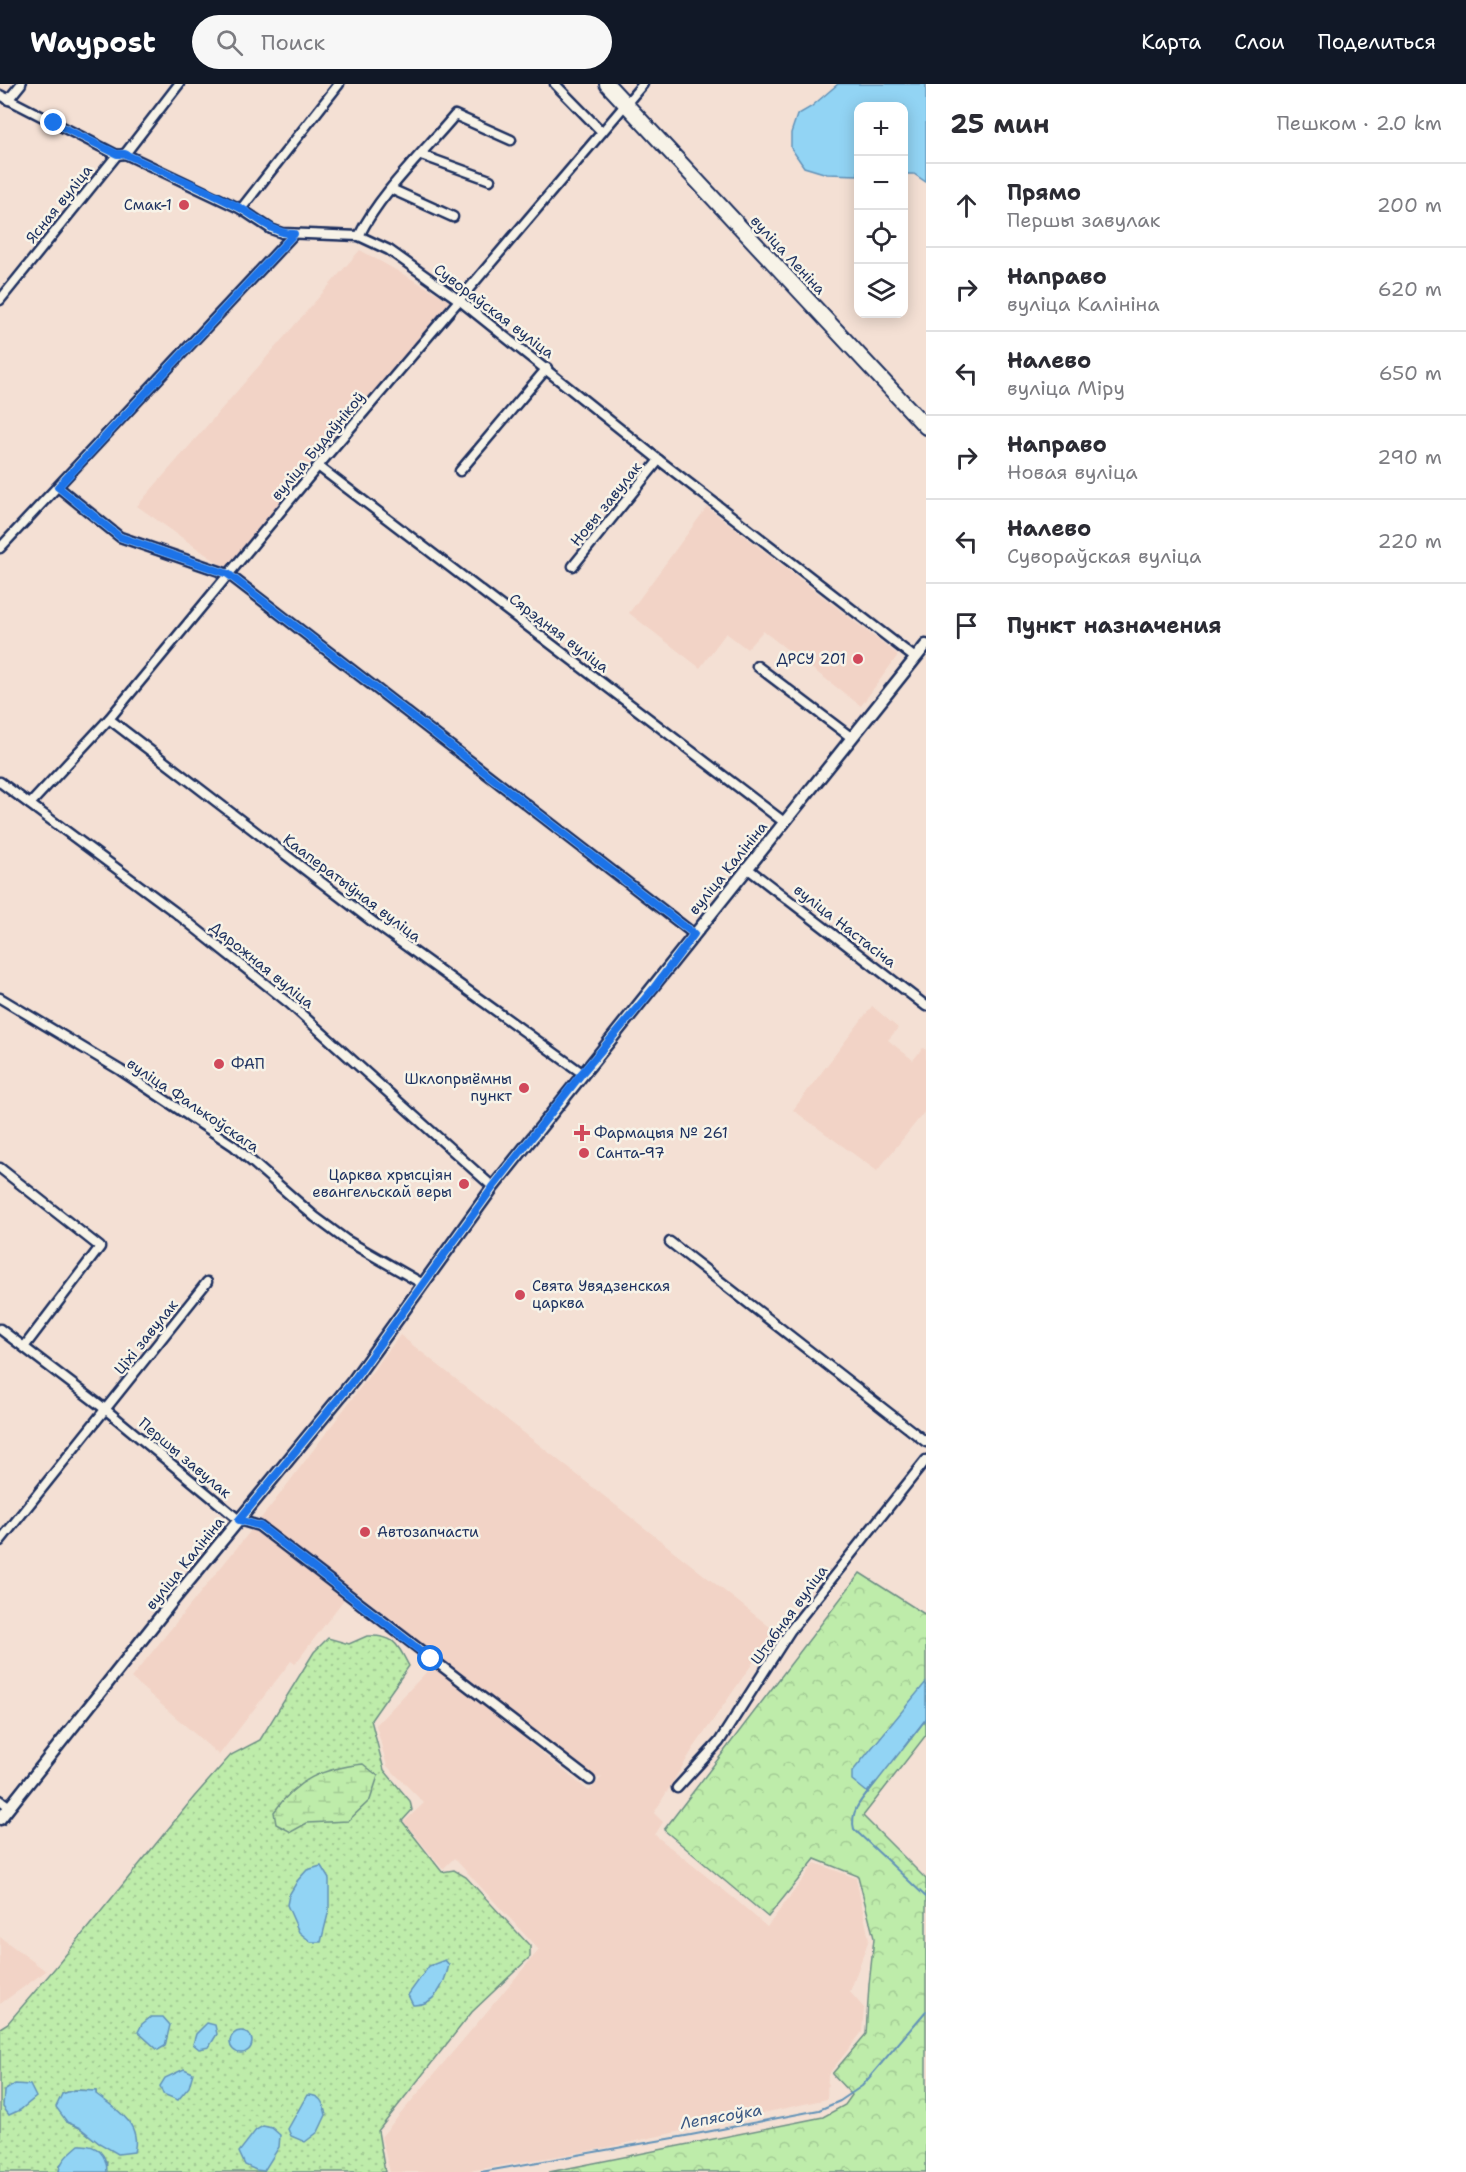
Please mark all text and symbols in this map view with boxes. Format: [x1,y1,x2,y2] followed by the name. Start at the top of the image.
[192,15,612,69] search box
[30,23,156,61] text: Waypost
[213,26,246,59] icon: search
[261,28,325,57] text: Поиск
[1141,28,1201,56] text: Карта
[1234,28,1285,56] text: Слои
[1318,28,1436,56] text: Поделиться
[854,102,908,318] map controls
[854,102,908,156] button: +
[950,106,1050,141] text: 25 мин
[40,109,66,135] route end
[1277,110,1442,136] text: Пешком · 2.0 km
[854,156,908,210] button: −
[21,160,97,247] street label: Ясная вуліца
[1007,178,1081,207] text: Прямо
[950,189,983,222] icon: ahead
[1377,192,1442,218] text: 200 m
[124,195,172,215] place label: Смак-1
[177,198,191,212] marker: Смак-1
[1007,207,1160,233] text: Першы завулак
[854,210,908,264] button: locate
[746,211,830,300] street label: вуліца Леніна
[430,259,559,363] street label: Сувораўская вуліца
[1007,262,1107,291] text: Направо
[854,264,908,318] button: layers
[950,273,983,306] icon: right
[1378,276,1442,302] text: 620 m
[1007,291,1160,317] text: вуліца Калініна
[1007,346,1091,375] text: Налево
[950,357,983,390] icon: left
[1379,360,1442,386] text: 650 m
[1007,375,1125,401] text: вуліца Міру
[267,387,369,505] street label: вуліца Будаўнікоў
[1007,430,1107,459] text: Направо
[950,441,983,474] icon: right
[1377,444,1442,470] text: 290 m
[566,458,646,550] street label: Новы завулак
[1007,459,1138,485] text: Новая вуліца
[1007,514,1091,543] text: Налево
[950,525,983,558] icon: left
[1378,528,1442,554] text: 220 m
[1007,543,1201,569] text: Сувораўская вуліца
[505,589,613,678] street label: Сярэдняя вуліца
[950,609,983,642] icon: arrive
[1007,611,1221,640] text: Пункт назначения
[777,649,846,669] place label: ДРСУ 201
[851,652,865,666] marker: ДРСУ 201
[684,817,772,919] street label: вуліца Калініна
[279,829,426,947] street label: Кааператыўная вуліца
[790,880,901,973] street label: вуліца Настасіча
[206,917,319,1014] street label: Дарожная вуліца
[123,1053,264,1157] street label: вуліца Фалькоўскага
[231,1054,265,1074] place label: ФАП
[212,1057,226,1071] marker: ФАП
[405,1069,512,1106] place label: Шклопрыёмны пункт
[517,1081,531,1095] marker: Шклопрыёмны пункт
[594,1123,728,1143] place label: Фармацыя № 261
[575,1126,589,1140] marker: Фармацыя № 261
[596,1143,665,1163] place label: Санта-97
[577,1146,591,1160] marker: Санта-97
[312,1165,452,1202] place label: Царква хрысціян евангельскай веры
[457,1177,471,1191] marker: Царква хрысціян евангельскай веры
[532,1276,670,1313] place label: Свята Увядзенская царква
[513,1288,527,1302] marker: Свята Увядзенская царква
[110,1295,182,1379] street label: Ціхі завулак
[134,1413,236,1503] street label: Першы завулак
[141,1512,229,1614] street label: вуліца Калініна
[377,1522,479,1542] place label: Автозапчасти
[358,1525,372,1539] marker: Автозапчасти
[746,1561,832,1669] street label: Штабная вуліца
[417,1645,443,1671] route start
[678,2099,764,2134] water label: Лепясоўка

